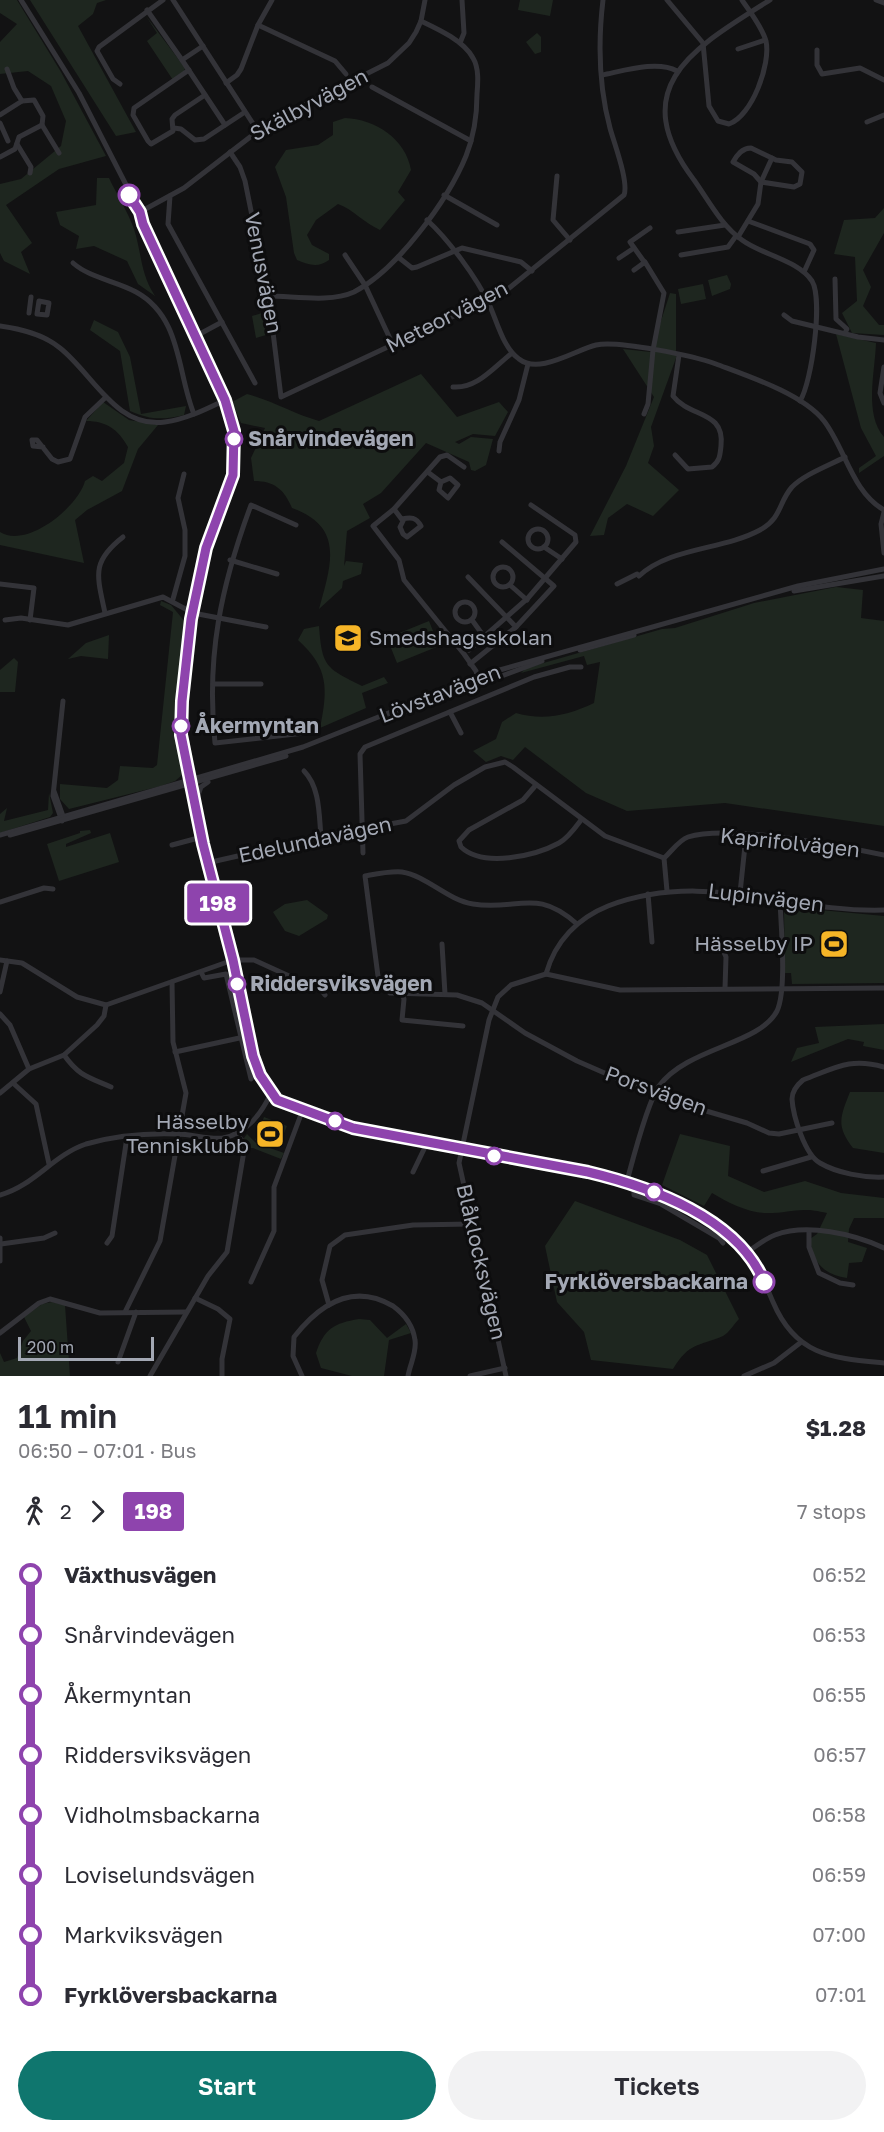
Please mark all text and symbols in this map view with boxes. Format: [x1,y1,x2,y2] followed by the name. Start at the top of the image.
[245,62,372,146] street label: Skälbyvägen
[118,184,140,206] unlabelled marker
[239,210,288,336] street label: Venusvägen
[381,274,512,358] street label: Meteorvägen
[248,425,414,451] place label: Snårvindevägen
[225,430,243,448] marker: Snårvindevägen
[332,622,364,654] school or university icon: Smedshagsskolan
[369,624,553,650] place label: Smedshagsskolan
[375,658,504,728] street label: Lövstavägen
[195,712,319,738] place label: Åkermyntan
[172,717,190,735] marker: Åkermyntan
[236,810,394,868] street label: Edelundavägen
[719,822,861,862] street label: Kaprifolvägen
[707,877,826,917] street label: Lupinvägen
[184,884,252,922] line badge: 198
[199,890,237,916] text: 198
[818,928,850,960] sports icon: Hässelby IP
[694,930,813,956] place label: Hässelby IP
[250,970,432,996] place label: Riddersviksvägen
[228,975,246,993] marker: Riddersviksvägen
[602,1060,711,1121] street label: Porsvägen
[126,1108,249,1158] place label: Hässelby Tennisklubb
[326,1112,344,1130] unlabelled marker
[254,1118,286,1150] sports icon: Hässelby Tennisklubb
[485,1147,503,1165] unlabelled marker
[451,1181,513,1342] street label: Blåklocksvägen
[645,1183,663,1201] unlabelled marker
[545,1268,748,1294] place label: Fyrklöversbackarna
[753,1271,775,1293] marker: Fyrklöversbackarna
[18,1334,154,1362] scale bar
[27,1337,74,1357] text: 200 m
[18,1396,117,1435] text: 11 min
[805,1414,866,1441] text: $1.28
[18,1438,196,1462] text: 06:50 – 07:01 · Bus
[18,1495,51,1528] icon: walk
[81,1495,114,1528] icon: forward
[135,1498,172,1524] text: 198
[60,1499,72,1523] text: 2
[797,1499,866,1523] text: 7 stops
[64,1561,216,1588] text: Växthusvägen
[812,1562,866,1586] text: 06:52
[64,1621,235,1648] text: Snårvindevägen
[812,1622,866,1646] text: 06:53
[64,1681,192,1708] text: Åkermyntan
[812,1682,866,1706] text: 06:55
[64,1741,251,1768] text: Riddersviksvägen
[813,1742,866,1766] text: 06:57
[64,1801,260,1828] text: Vidholmsbackarna
[812,1802,866,1826] text: 06:58
[64,1861,255,1888] text: Loviselundsvägen
[812,1862,866,1886] text: 06:59
[64,1921,223,1948] text: Markviksvägen
[812,1922,866,1946] text: 07:00
[64,1981,277,2008] text: Fyrklöversbackarna
[815,1982,866,2006] text: 07:01
[18,2051,436,2120] button: Start
[448,2051,866,2120] button: Tickets

